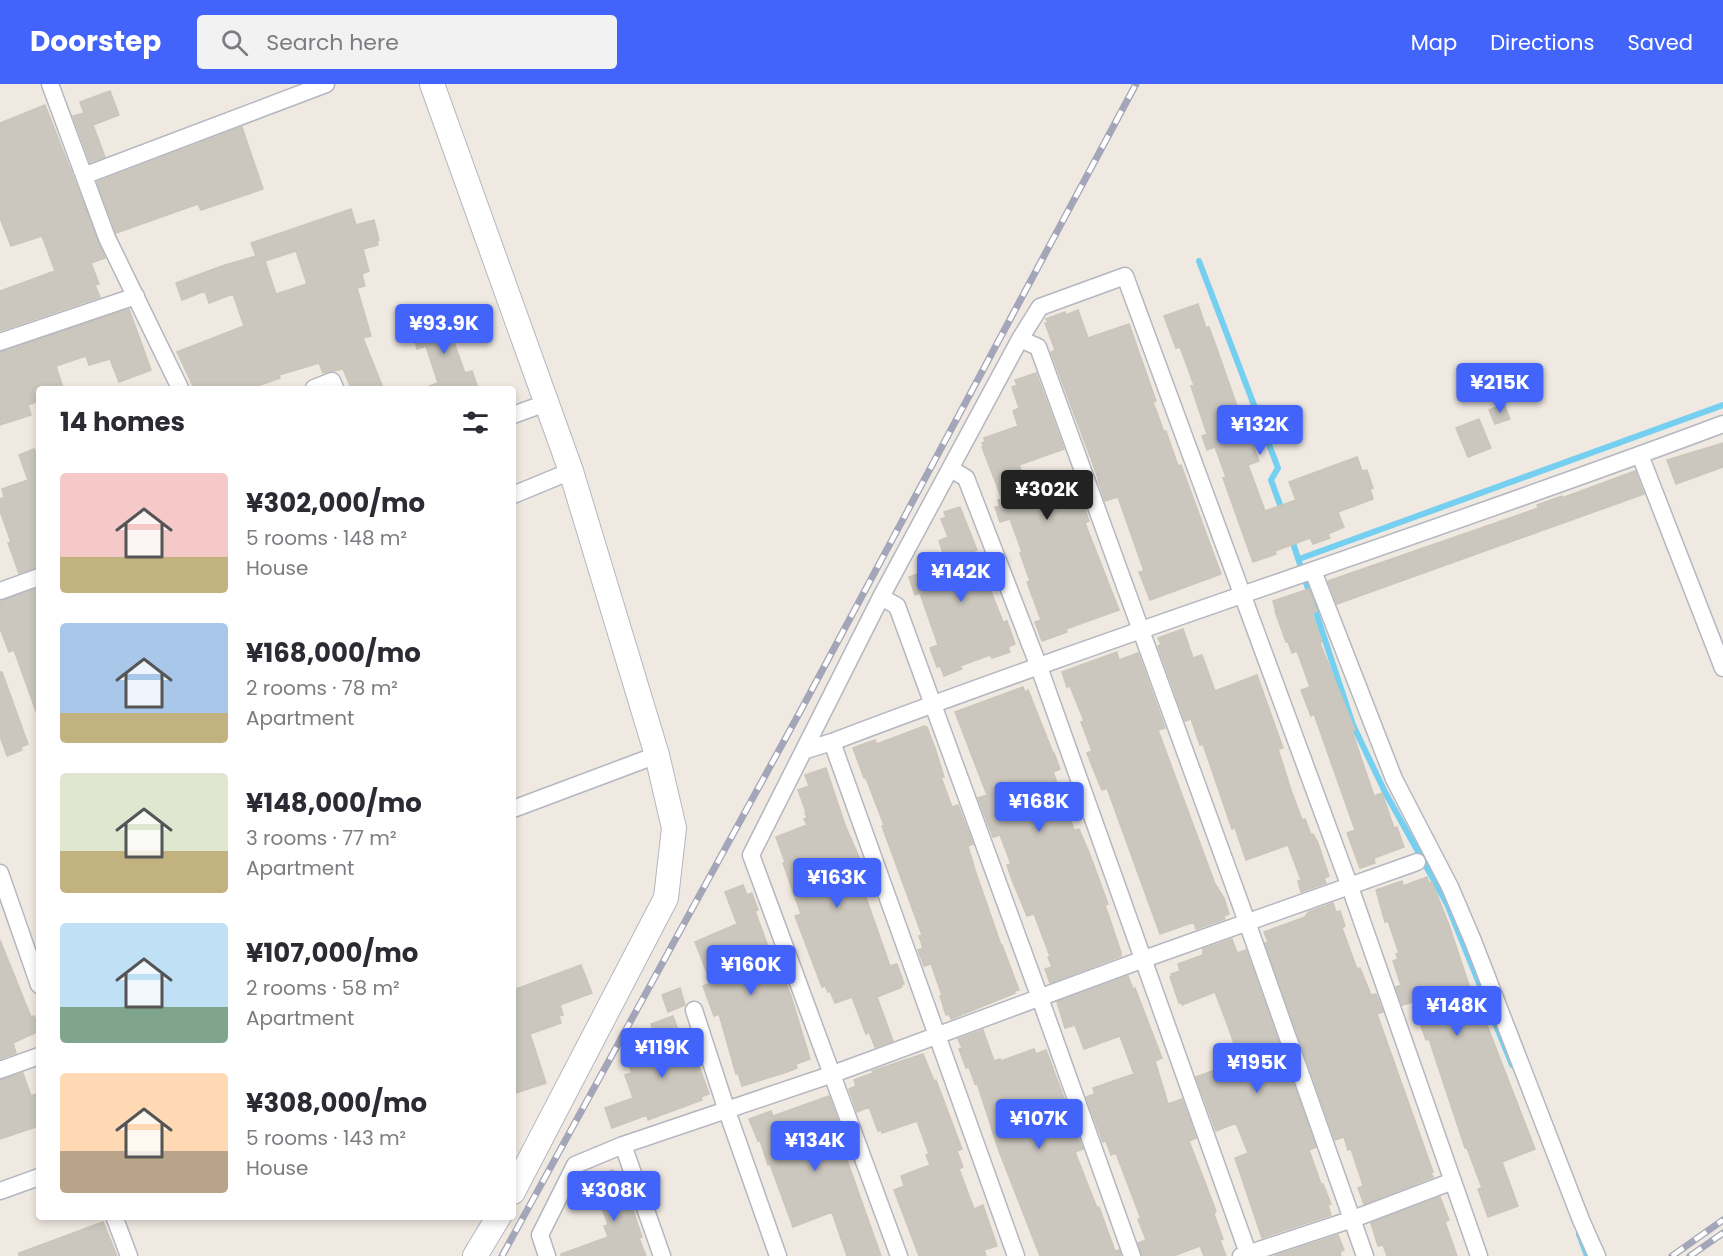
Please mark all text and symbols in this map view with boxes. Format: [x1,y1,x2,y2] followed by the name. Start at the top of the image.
[197,15,617,69] search box
[30,22,161,61] text: Doorstep
[218,26,251,59] icon: search
[266,27,399,58] text: Search here
[1411,28,1457,57] text: Map
[1490,28,1594,57] text: Directions
[1627,28,1693,57] text: Saved
[395,304,493,355] pin: ¥93.9K
[409,309,479,337] text: ¥93.9K
[1458,363,1542,414] pin: ¥215K
[1470,368,1530,396] text: ¥215K
[60,404,185,440] text: 14 homes
[1218,405,1302,456] pin: ¥132K
[459,406,492,439] icon: filters
[1231,410,1289,438] text: ¥132K
[1005,470,1089,521] pin: ¥302K
[1015,475,1079,503] text: ¥302K
[246,485,425,521] text: ¥302,000/mo
[108,497,180,569] icon: home
[246,524,407,552] text: 5 rooms · 148 m²
[919,552,1003,603] pin: ¥142K
[246,554,308,582] text: House
[931,557,991,585] text: ¥142K
[246,635,421,671] text: ¥168,000/mo
[108,647,180,719] icon: home
[246,674,398,702] text: 2 rooms · 78 m²
[246,704,354,732] text: Apartment
[997,782,1081,833] pin: ¥168K
[246,785,422,821] text: ¥148,000/mo
[1009,787,1069,815] text: ¥168K
[108,797,180,869] icon: home
[246,824,397,852] text: 3 rooms · 77 m²
[246,854,354,882] text: Apartment
[795,858,879,909] pin: ¥163K
[807,863,867,891] text: ¥163K
[246,935,418,971] text: ¥107,000/mo
[709,945,793,996] pin: ¥160K
[108,947,180,1019] icon: home
[721,950,781,978] text: ¥160K
[246,974,400,1002] text: 2 rooms · 58 m²
[1415,986,1499,1037] pin: ¥148K
[1426,991,1488,1019] text: ¥148K
[246,1004,354,1032] text: Apartment
[620,1028,704,1079] pin: ¥119K
[635,1033,689,1061] text: ¥119K
[1215,1043,1299,1094] pin: ¥195K
[1227,1048,1287,1076] text: ¥195K
[246,1085,427,1121] text: ¥308,000/mo
[108,1097,180,1169] icon: home
[997,1099,1081,1150] pin: ¥107K
[1010,1104,1068,1132] text: ¥107K
[773,1121,857,1172] pin: ¥134K
[246,1124,406,1152] text: 5 rooms · 143 m²
[785,1126,845,1154] text: ¥134K
[246,1154,308,1182] text: House
[572,1171,656,1222] pin: ¥308K
[581,1176,647,1204] text: ¥308K

